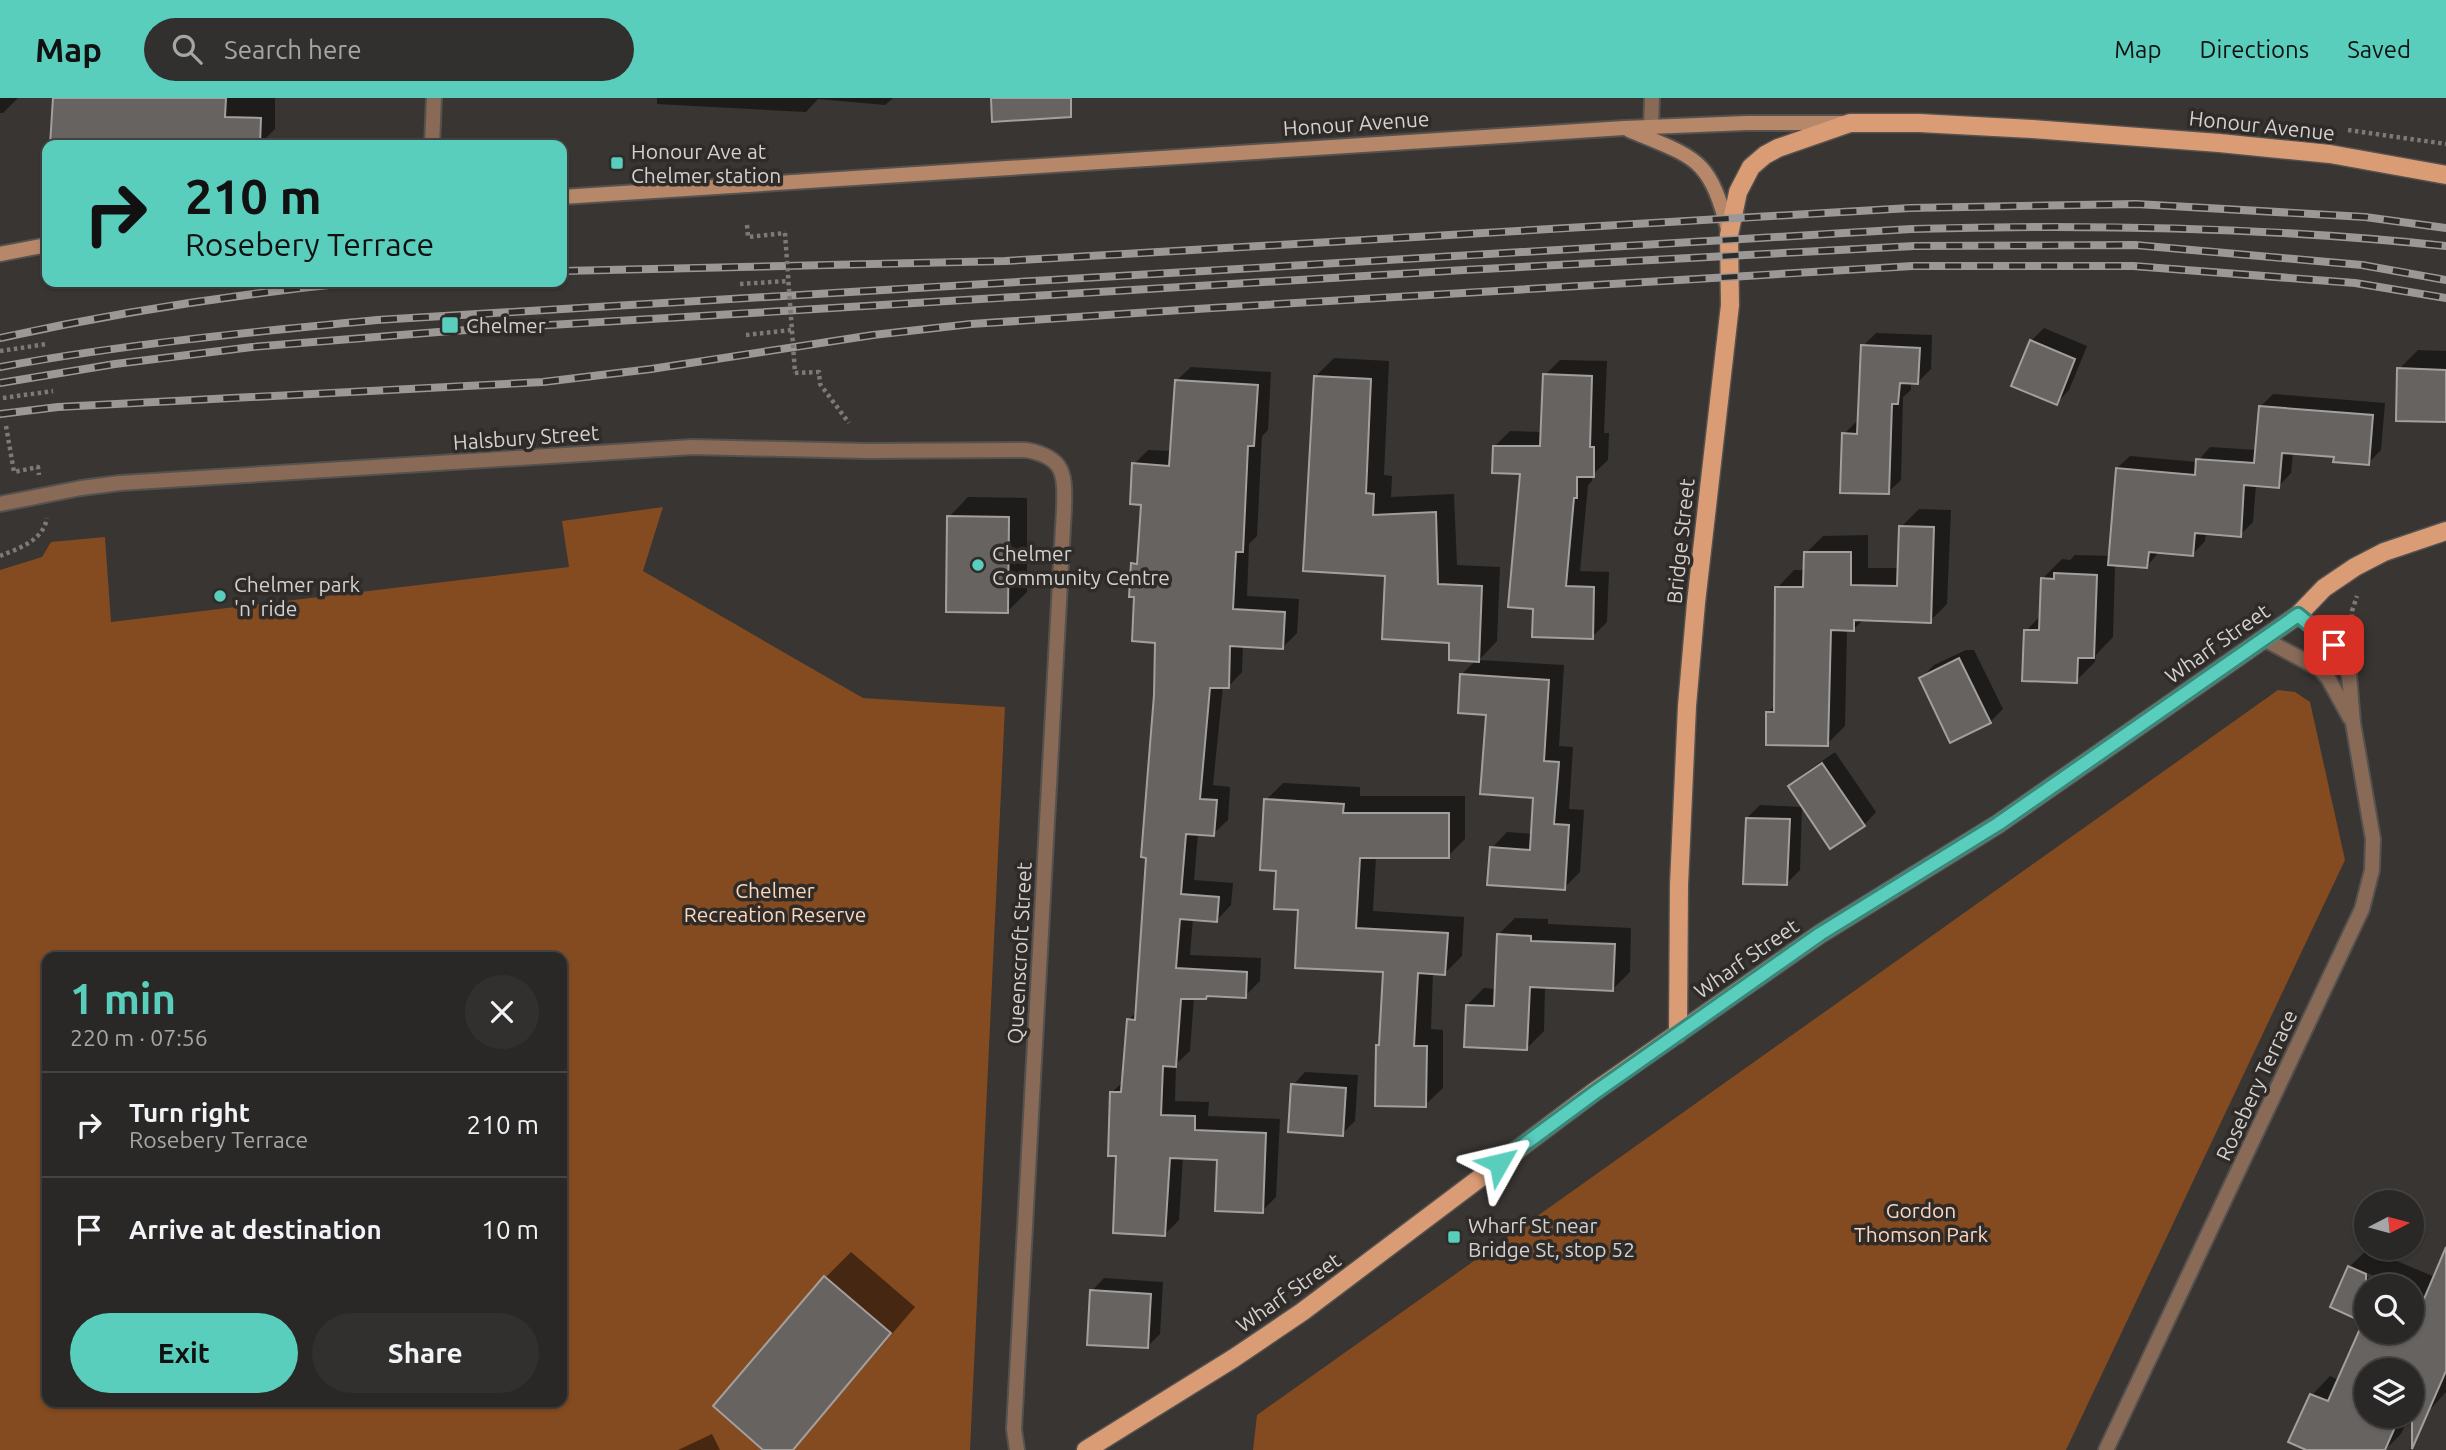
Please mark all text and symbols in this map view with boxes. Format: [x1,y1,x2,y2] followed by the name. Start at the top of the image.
[144,18,634,81] search box
[168,30,206,68] icon: search
[35,31,102,68] text: Map
[224,35,362,64] text: Search here
[2114,36,2161,63] text: Map
[2199,36,2309,63] text: Directions
[2347,36,2411,63] text: Saved
[2188,105,2336,145] street label: Honour Avenue
[1282,106,1430,140] street label: Honour Avenue
[631,139,781,187] place label: Honour Ave at Chelmer station
[609,155,625,171] marker: Honour Ave at Chelmer station
[70,168,161,259] icon: right
[185,168,322,223] text: 210 m
[185,226,434,262] text: Rosebery Terrace
[466,313,546,337] place label: Chelmer
[440,315,460,335] marker: Chelmer
[452,420,600,454] street label: Halsbury Street
[1661,477,1699,605] street label: Bridge Street
[992,541,1170,589] place label: Chelmer Community Centre
[970,557,986,573] marker: Chelmer Community Centre
[234,572,360,620] place label: Chelmer park 'n' ride
[212,588,228,604] marker: Chelmer park 'n' ride
[2160,598,2274,688] street label: Wharf Street
[2304,615,2364,675] pin
[2315,626,2353,664] icon: arrive
[1002,861,1036,1045] street label: Queenscroft Street
[684,878,866,926] park label: Chelmer Recreation Reserve
[1689,913,1803,1003] street label: Wharf Street
[70,975,176,1022] text: 1 min
[465,975,539,1049] button: close
[2211,1006,2301,1164] street label: Rosebery Terrace
[70,1025,208,1050] text: 220 m · 07:56
[129,1098,250,1127] text: Turn right
[70,1106,108,1144] icon: right
[467,1110,539,1139] text: 210 m
[1462,1126,1536,1200] position arrow
[129,1127,308,1152] text: Rosebery Terrace
[2354,1190,2424,1260] north arrow
[2354,1190,2424,1428] map controls
[1854,1198,1988,1246] park label: Gordon Thomson Park
[70,1211,108,1249] icon: arrive
[1468,1213,1635,1261] place label: Wharf St near Bridge St, stop 52
[129,1215,382,1244] text: Arrive at destination
[481,1215,539,1244] text: 10 m
[1446,1229,1462,1245] marker: Wharf St near Bridge St, stop 52
[1231,1247,1345,1337] street label: Wharf Street
[2354,1274,2424,1344] button: search
[70,1313,298,1393] button: Exit
[312,1313,539,1393] button: Share
[2354,1358,2424,1428] button: layers

